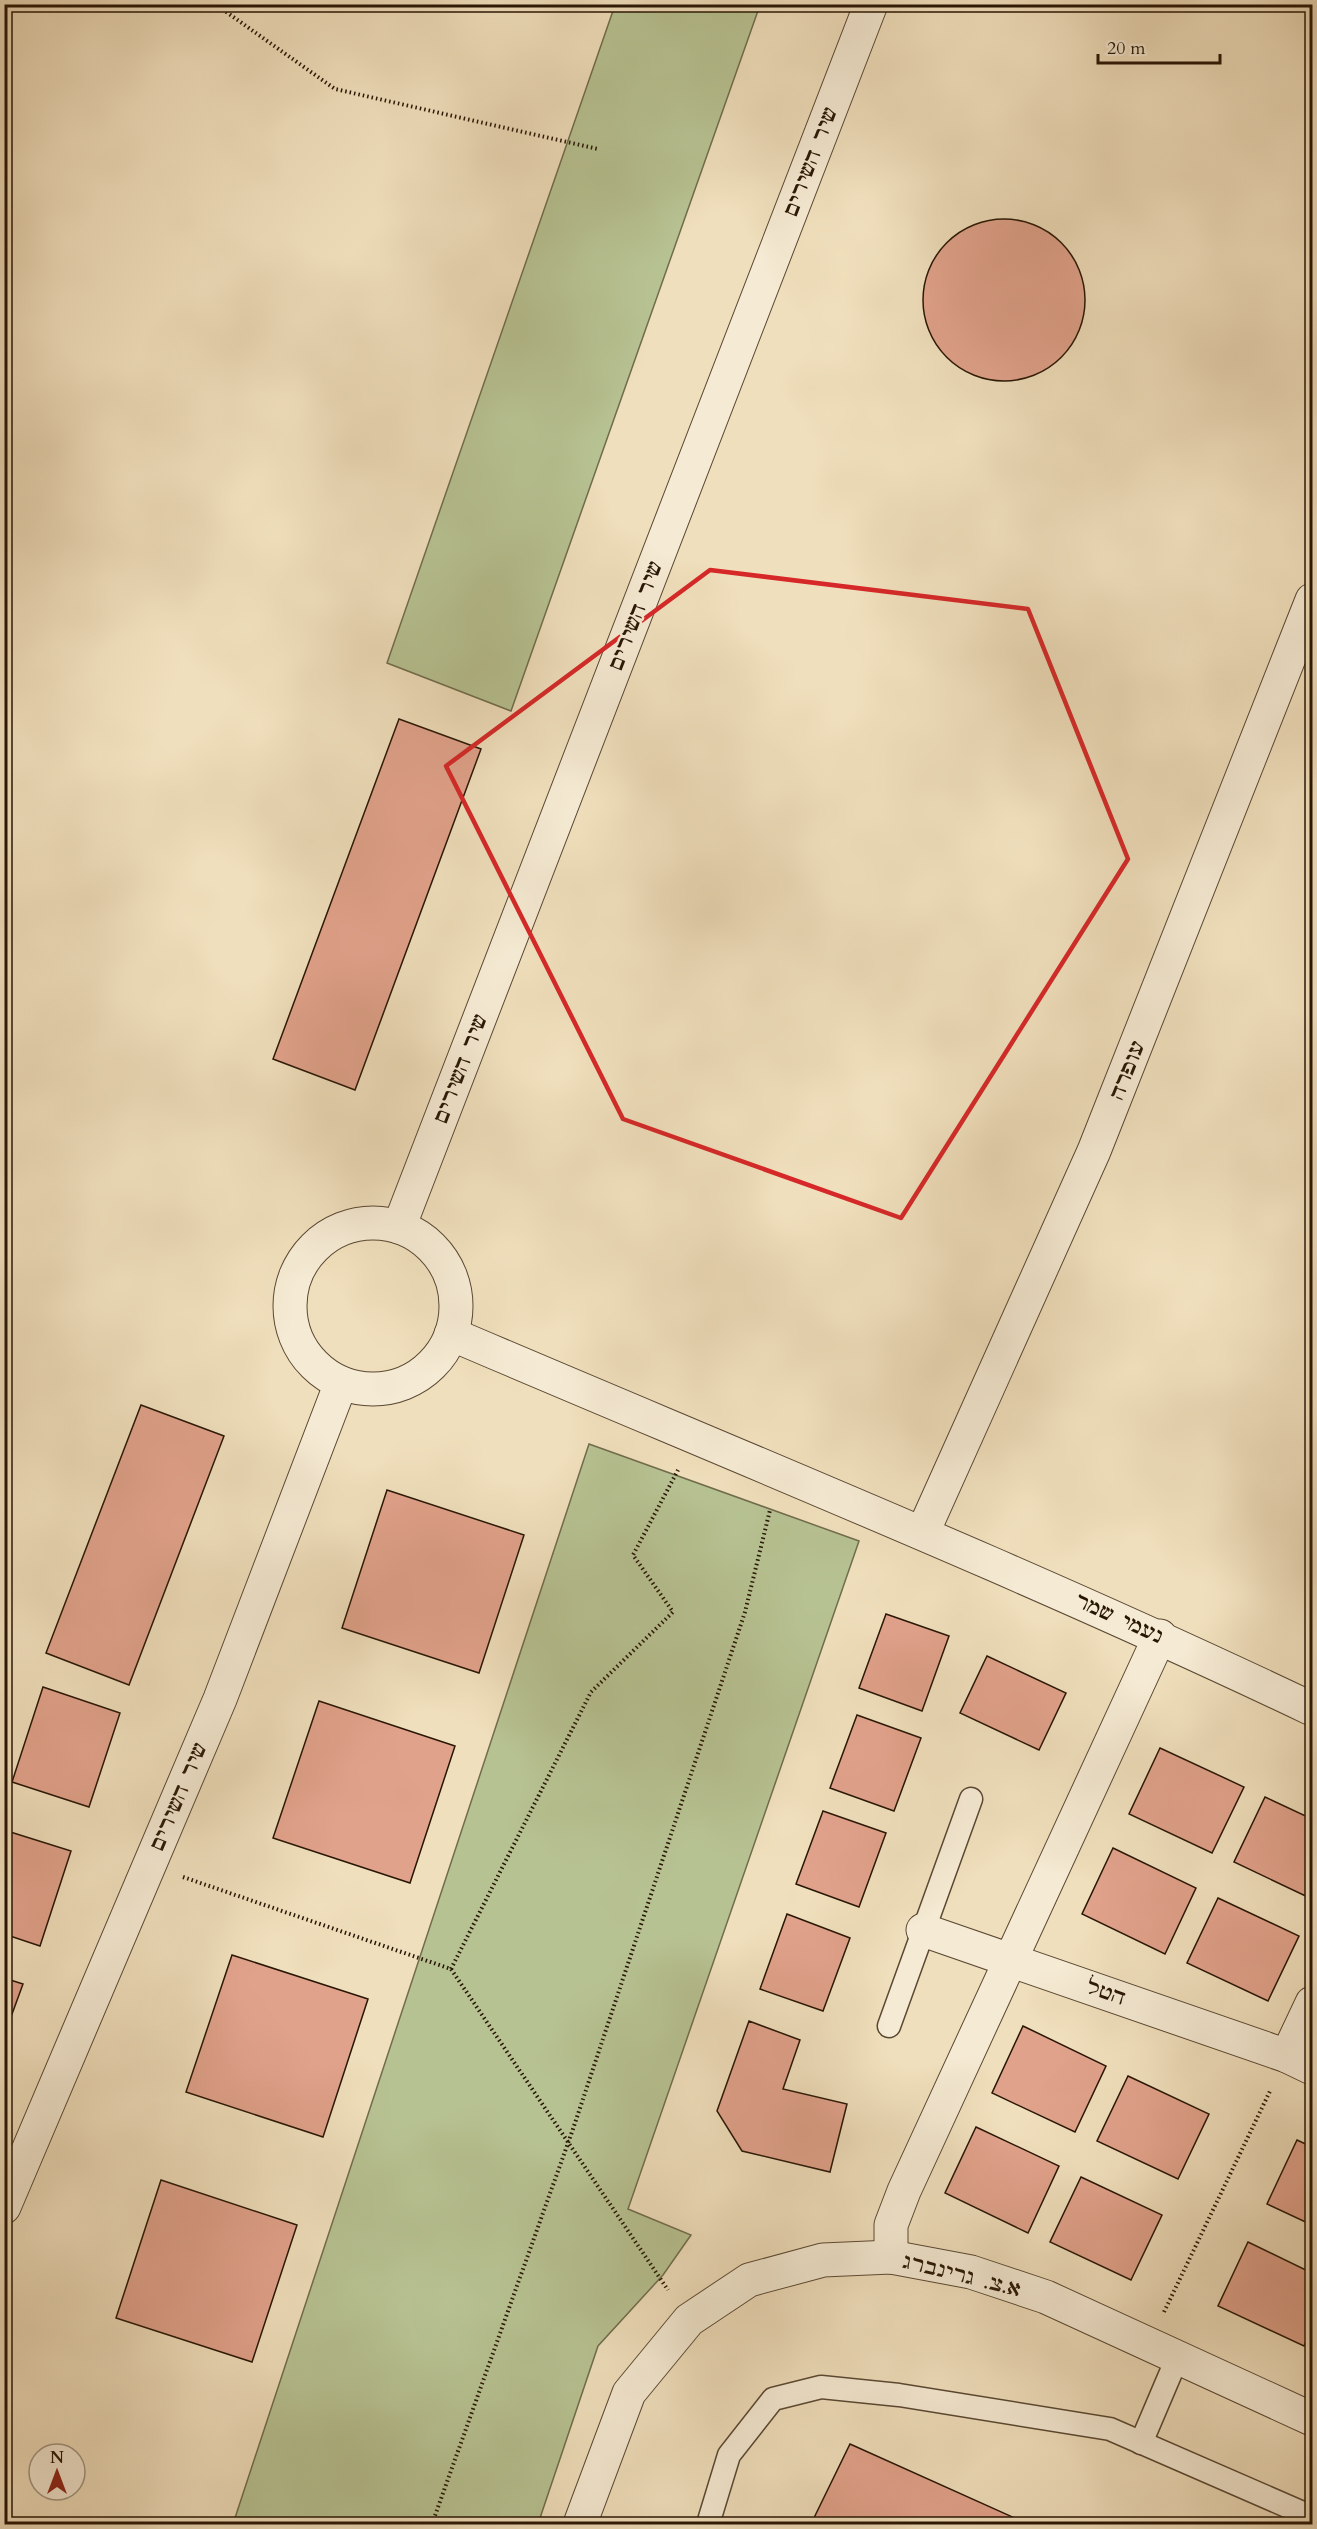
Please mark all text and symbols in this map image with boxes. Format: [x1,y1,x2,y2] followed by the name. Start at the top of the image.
[1098,27,1220,65] scale bar
[1107,36,1146,61] text: 20 m
[776,103,845,221] street label: שיר השירים
[601,557,670,675] street label: שיר השירים
[426,1010,495,1128] street label: שיר השירים
[1102,1036,1152,1104] street label: עופרה
[1070,1586,1167,1651] street label: נעמי שמר
[143,1738,214,1856] street label: שיר השירים
[1082,1972,1129,2013] street label: הטל
[900,2247,1024,2304] street label: א.צ. גרינברג
[27,2442,87,2502] north arrow
[50,2447,64,2469] text: N

